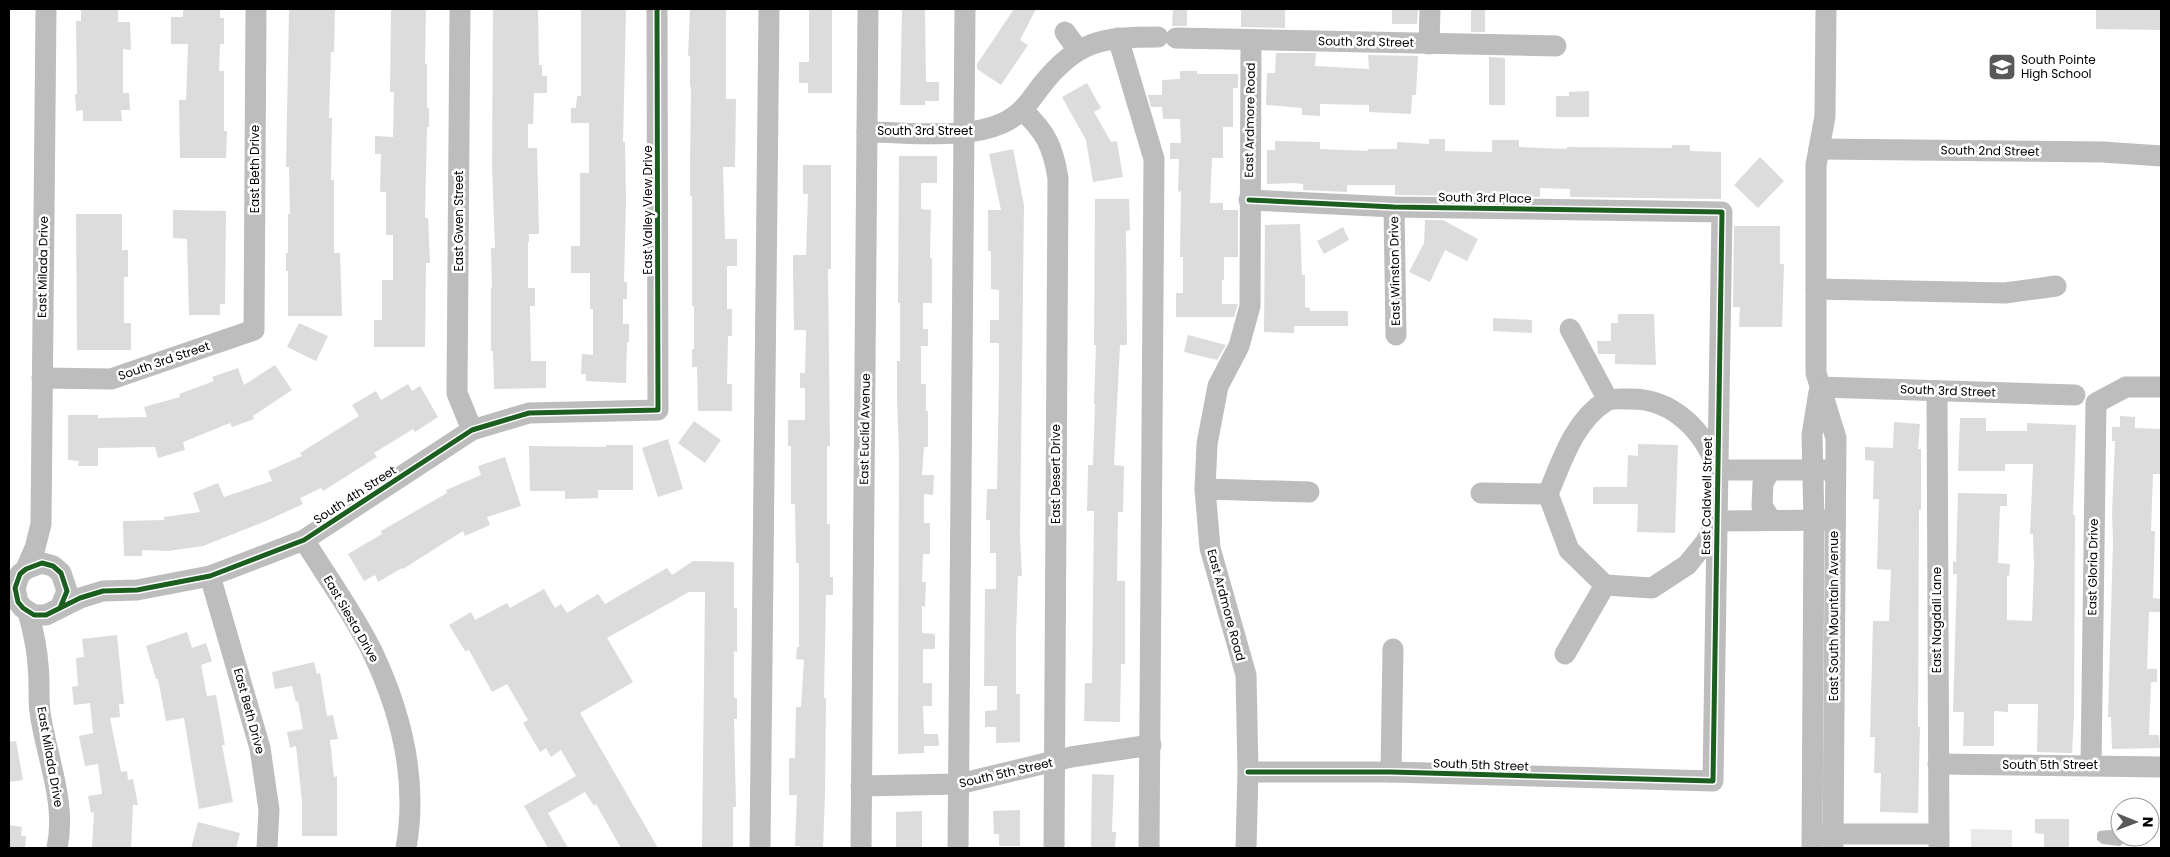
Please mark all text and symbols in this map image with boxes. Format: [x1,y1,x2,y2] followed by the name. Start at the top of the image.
[1318,32,1414,51] street label: South 3rd Street
[2021,51,2096,82] place label: South Pointe High School
[1987,52,2017,82] school or university icon: South Pointe High School
[1240,62,1259,178] street label: East Ardmore Road
[877,122,973,139] street label: South 3rd Street
[246,125,263,213] street label: East Beth Drive
[1941,141,2040,160] street label: South 2nd Street
[639,145,656,275] street label: East Valley View Drive
[450,171,467,271] street label: East Gwen Street
[1438,188,1532,207] street label: South 3rd Place
[33,216,52,318] street label: East Milada Drive
[1385,216,1404,326] street label: East Winston Drive
[116,337,212,384] street label: South 3rd Street
[855,373,874,485] street label: East Euclid Avenue
[1900,380,1996,401] street label: South 3rd Street
[1047,424,1064,524] street label: East Desert Drive
[1697,437,1716,555] street label: East Caldwell Street
[310,461,399,528] street label: South 4th Street
[2083,518,2102,616] street label: East Gloria Drive
[1825,531,1842,701] street label: East South Mountain Avenue
[1203,547,1250,663] street label: East Ardmore Road
[1928,567,1945,673] street label: East Nagdali Lane
[320,572,383,665] street label: East Siesta Drive
[230,666,269,756] street label: East Beth Drive
[33,705,68,809] street label: East Milada Drive
[957,753,1054,792] street label: South 5th Street
[1433,754,1529,775] street label: South 5th Street
[2002,756,2098,773] street label: South 5th Street
[2110,797,2160,847] north arrow
[2138,817,2158,828] text: N

